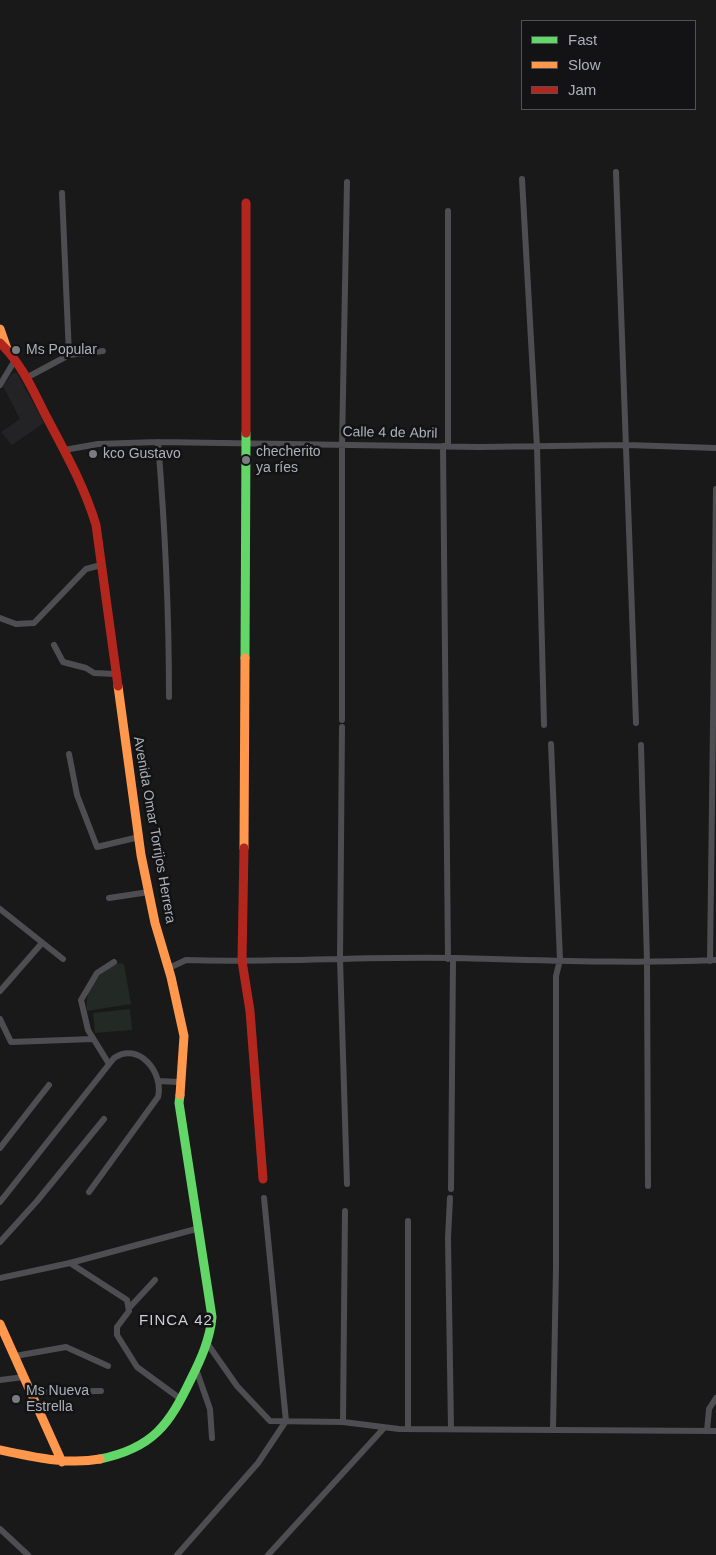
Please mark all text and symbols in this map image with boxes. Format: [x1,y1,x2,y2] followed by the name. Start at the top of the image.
[521,20,696,110] legend
[568,31,597,48] text: Fast
[568,56,601,73] text: Slow
[568,81,596,98] text: Jam
[26,342,97,358] place label: Ms Popular
[10,344,22,356] marker: Ms Popular
[342,424,438,442] street label: Calle 4 de Abril
[256,444,321,477] place label: checherito ya ríes
[103,446,181,462] place label: kco Gustavo
[87,448,99,460] marker: kco Gustavo
[240,454,252,466] marker: checherito ya ríes
[129,735,179,925] street label: Avenida Omar Torrijos Herrera
[138,1312,214,1330] district label: FINCA 42
[26,1383,89,1415] place label: Ms Nueva Estrella
[10,1393,22,1405] marker: Ms Nueva Estrella

